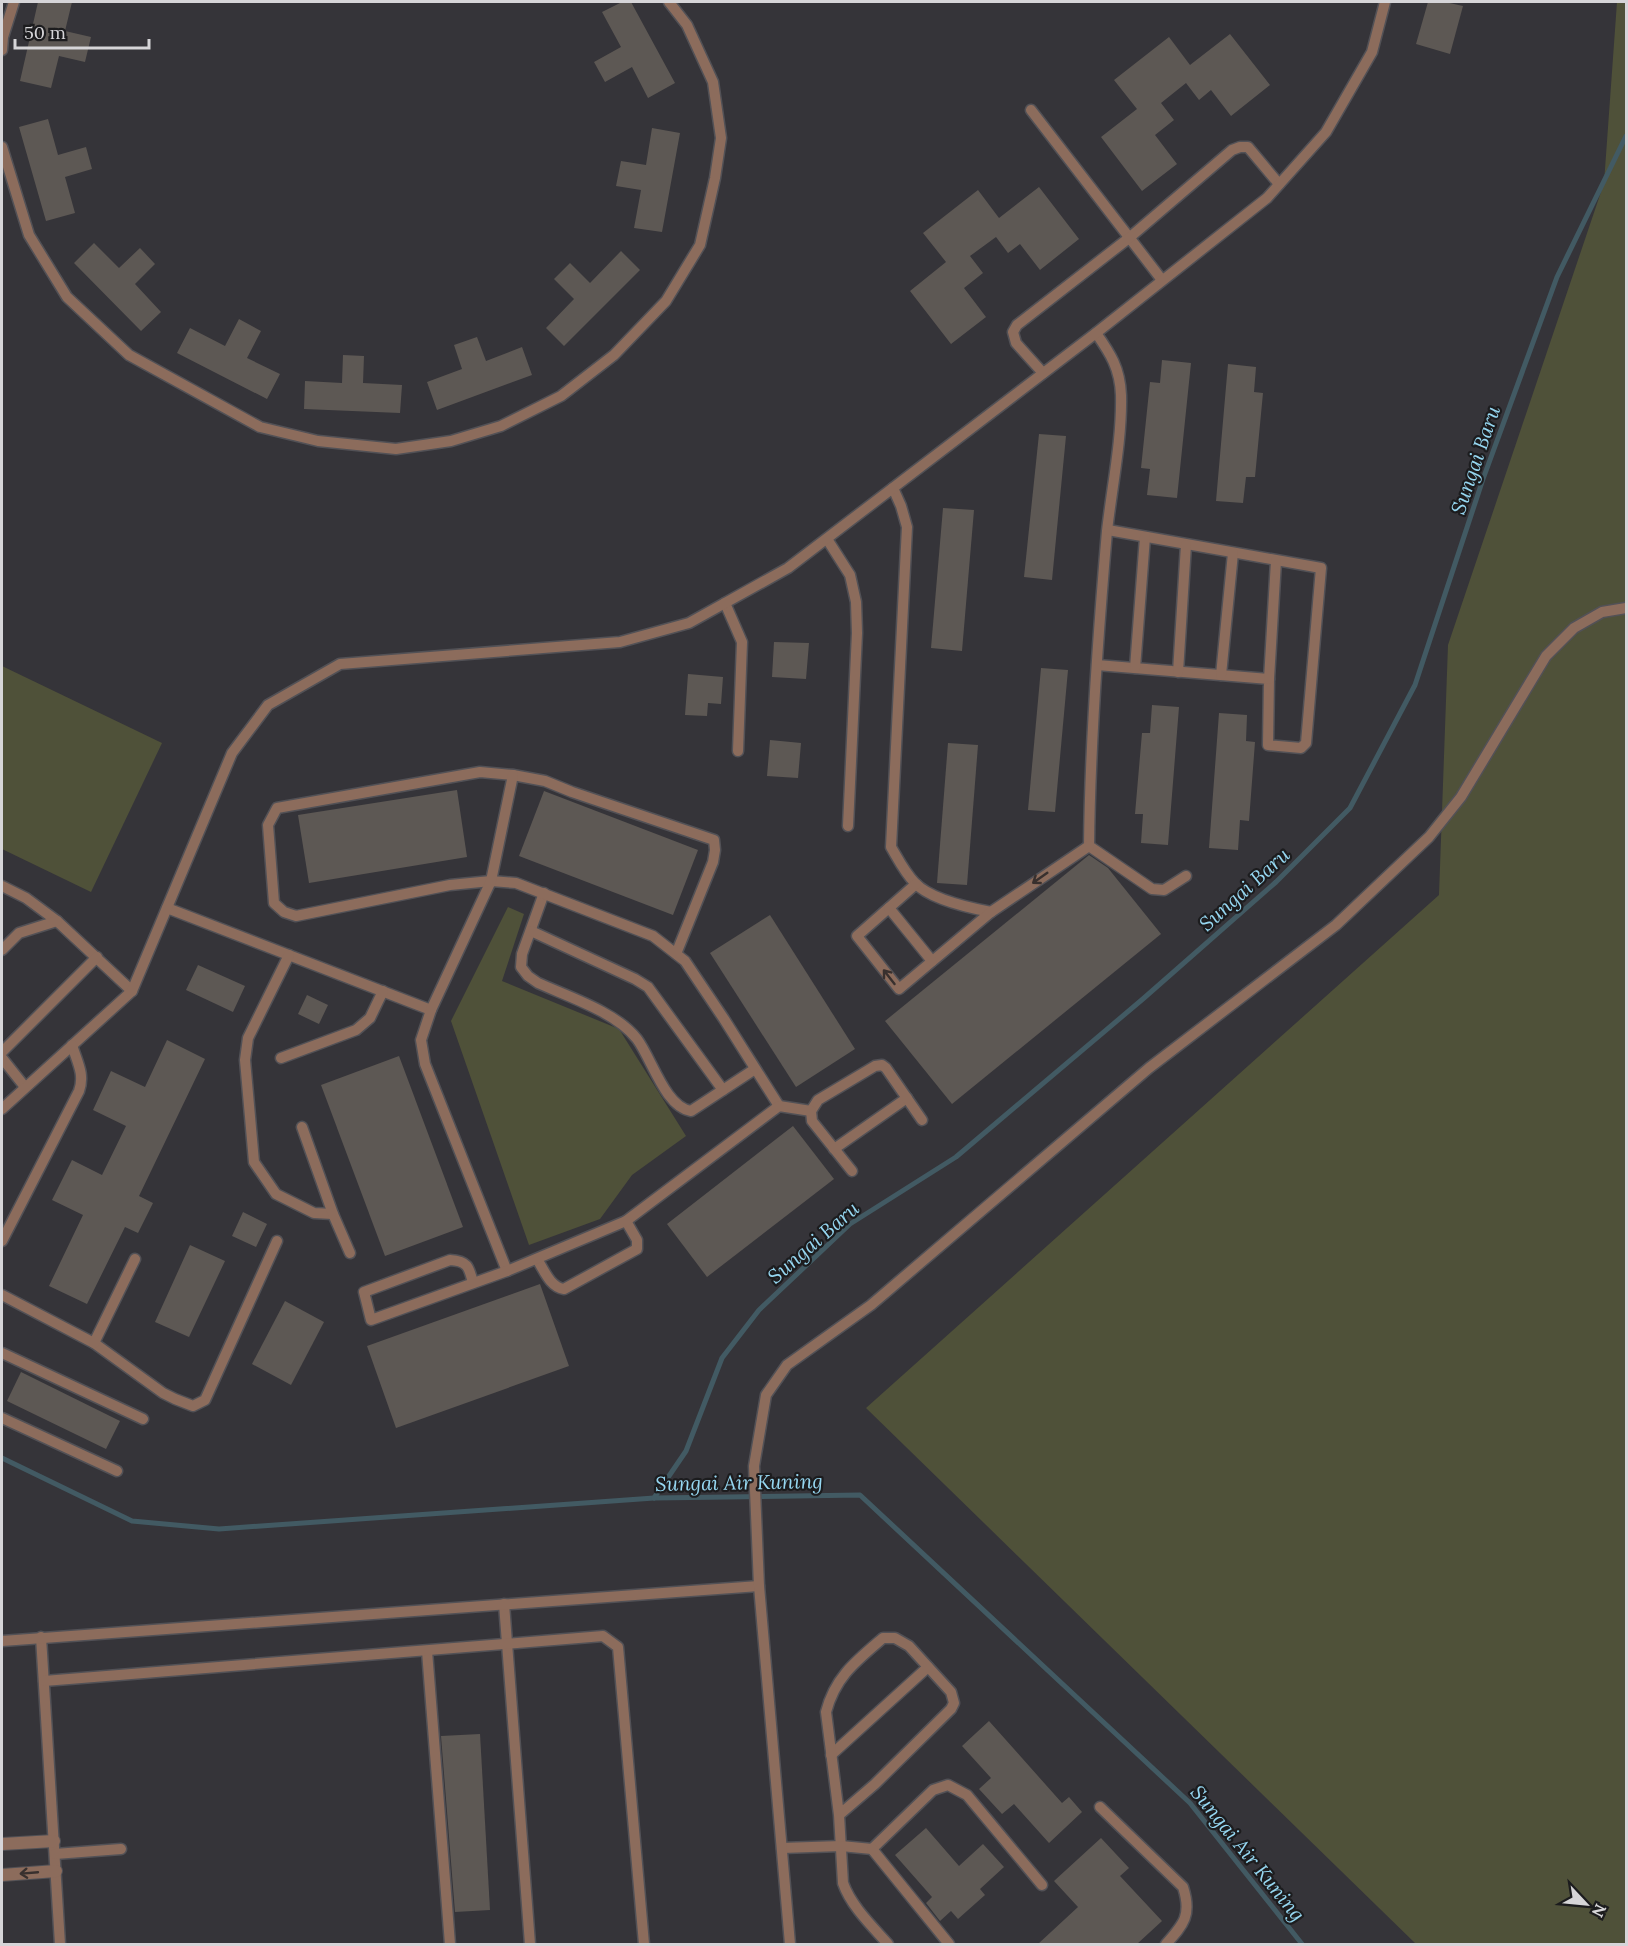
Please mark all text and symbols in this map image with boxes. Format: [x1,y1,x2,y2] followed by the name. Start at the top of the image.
[15,12,148,50] scale bar
[24,21,66,44] text: 50 m
[1445,402,1505,517] water label: Sungai Baru
[1194,842,1294,936] water label: Sungai Baru
[1033,872,1049,884] one-way arrow
[883,969,896,985] one-way arrow
[762,1195,864,1288] water label: Sungai Baru
[655,1468,823,1496] water label: Sungai Air Kuning
[1186,1780,1310,1926] water label: Sungai Air Kuning
[19,1868,39,1879] one-way arrow
[1556,1874,1616,1934] north arrow
[1588,1901,1611,1921] text: N

